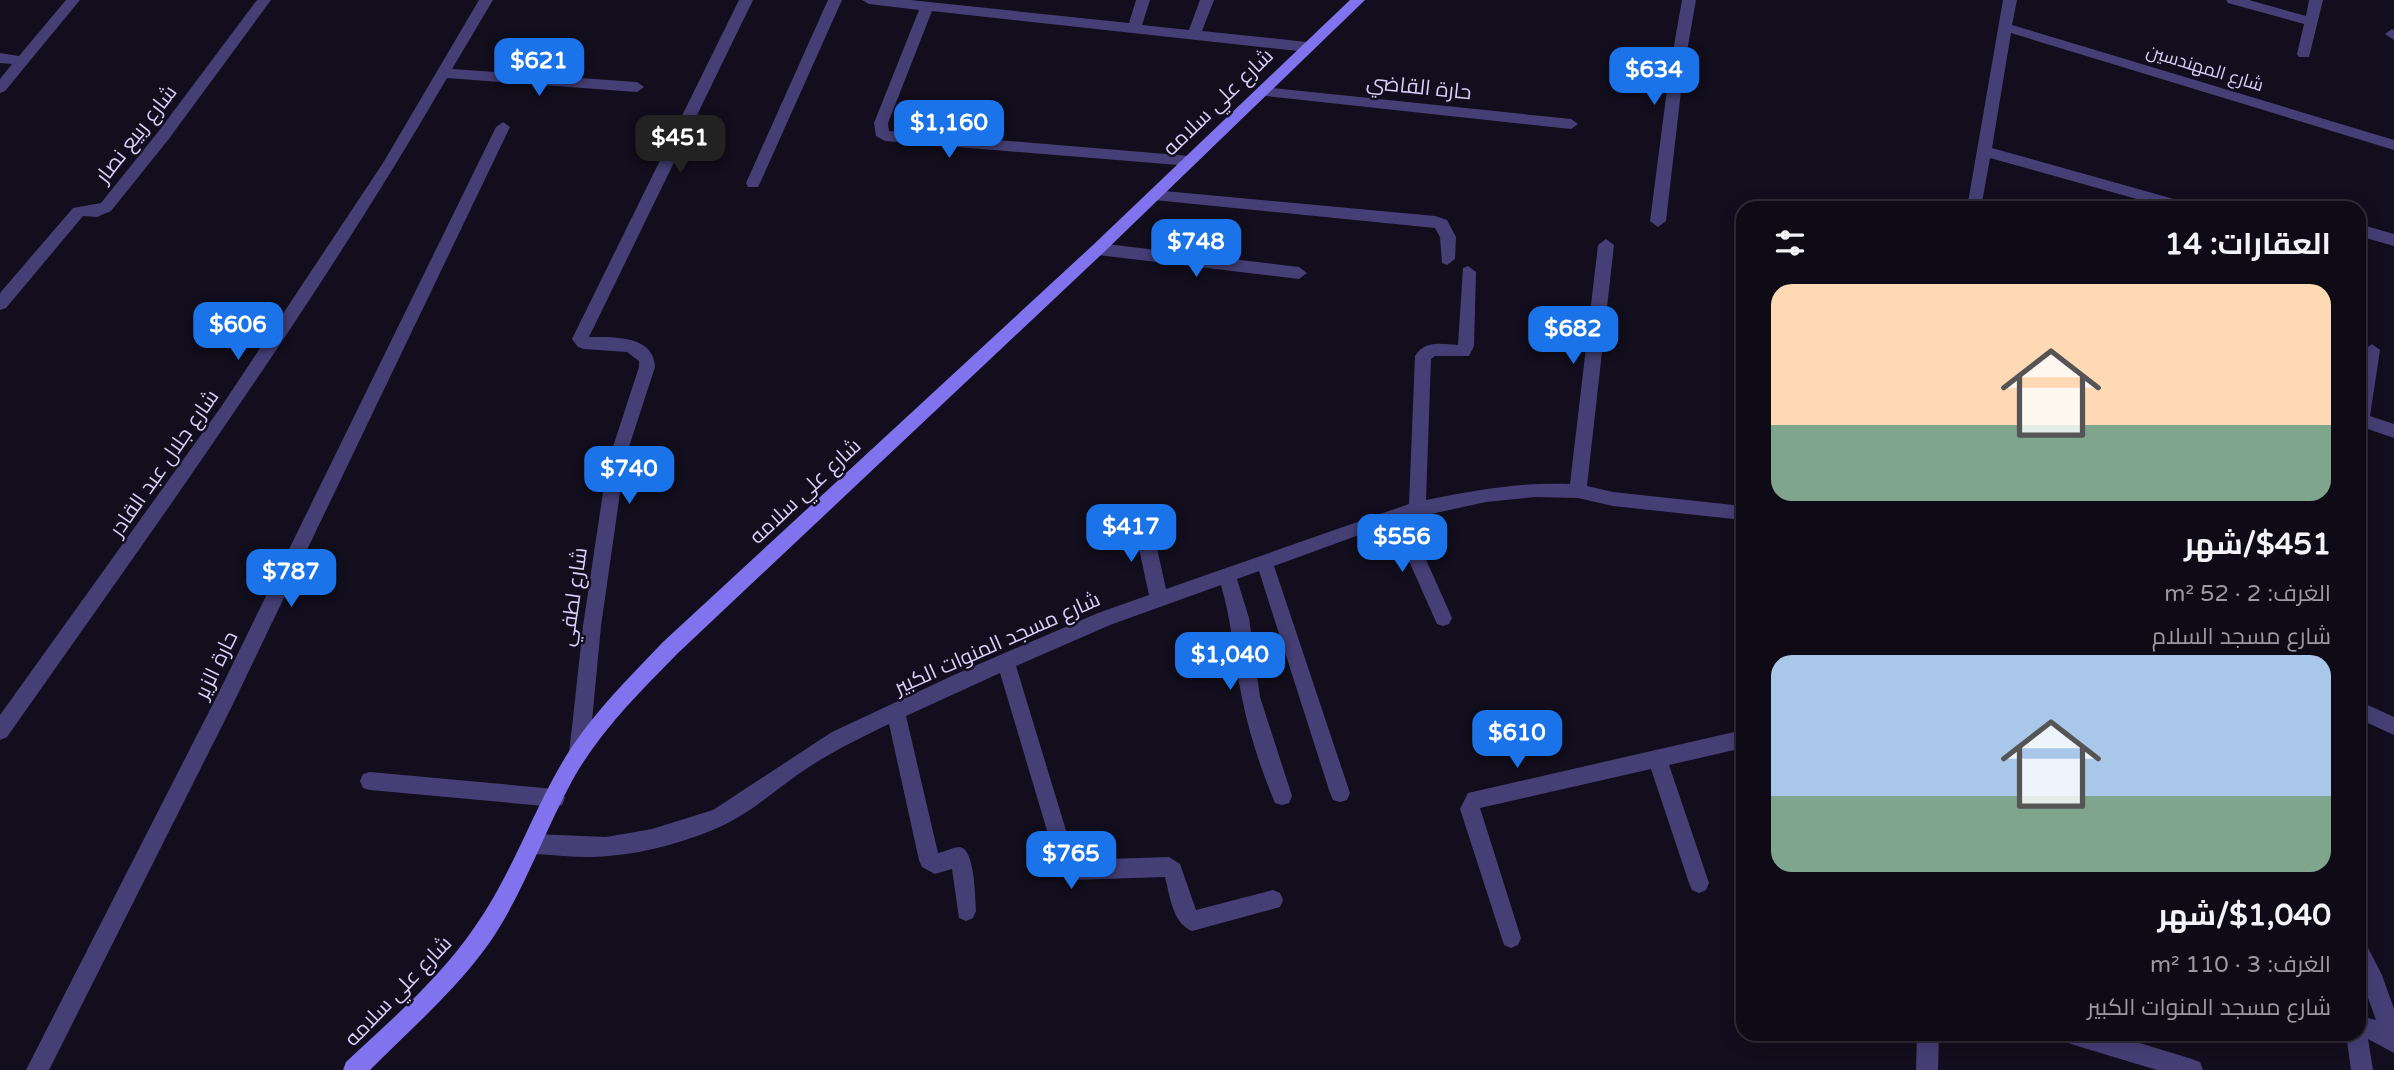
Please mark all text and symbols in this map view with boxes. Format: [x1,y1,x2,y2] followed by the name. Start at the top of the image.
[498,38,580,98] pin: $621
[2144,40,2266,97] street label: شارع المهندسين
[1158,44,1281,163] street label: شارع علي سلامه
[510,47,568,75] text: $621
[1613,48,1695,107] pin: $634
[1625,56,1683,84] text: $634
[1365,70,1473,107] street label: حارة القاضي
[90,80,183,190] street label: شارع ربيع نصار
[892,100,1006,160] pin: $1,160
[910,109,988,137] text: $1,160
[639,116,721,175] pin: $451
[651,124,709,152] text: $451
[1155,219,1237,279] pin: $748
[1771,224,1809,262] icon: filters
[2164,226,2331,263] text: العقارات: 14
[1167,228,1225,256] text: $748
[197,302,279,362] pin: $606
[1532,306,1614,366] pin: $682
[209,311,267,339] text: $606
[1544,315,1602,343] text: $682
[1988,330,2114,456] icon: home
[104,385,225,543] street label: شارع جلال عبد القادر
[744,433,868,552] street label: شارع علي سلامه
[588,447,670,506] pin: $740
[600,455,658,483] text: $740
[1090,504,1172,564] pin: $417
[1102,513,1160,541] text: $417
[1361,514,1443,574] pin: $556
[1373,523,1431,551] text: $556
[2184,526,2331,563] text: $451/شهر
[554,546,596,649] street label: شارع لطفي
[250,550,332,609] pin: $787
[262,558,320,586] text: $787
[2164,580,2331,608] text: الغرف: 2 · 52 m²
[890,587,1104,701] street label: شارع مسجد المنوات الكبير
[2152,623,2331,651] text: شارع مسجد السلام
[189,627,244,704] street label: حارة الزير
[1173,632,1287,692] pin: $1,040
[1191,641,1269,669] text: $1,040
[1988,701,2114,827] icon: home
[1476,710,1558,770] pin: $610
[1488,719,1546,747] text: $610
[1030,832,1112,891] pin: $765
[1042,840,1100,868] text: $765
[2157,897,2331,934] text: $1,040/شهر
[340,931,459,1054] street label: شارع علي سلامه
[2150,951,2331,979] text: الغرف: 3 · 110 m²
[2087,994,2331,1022] text: شارع مسجد المنوات الكبير

